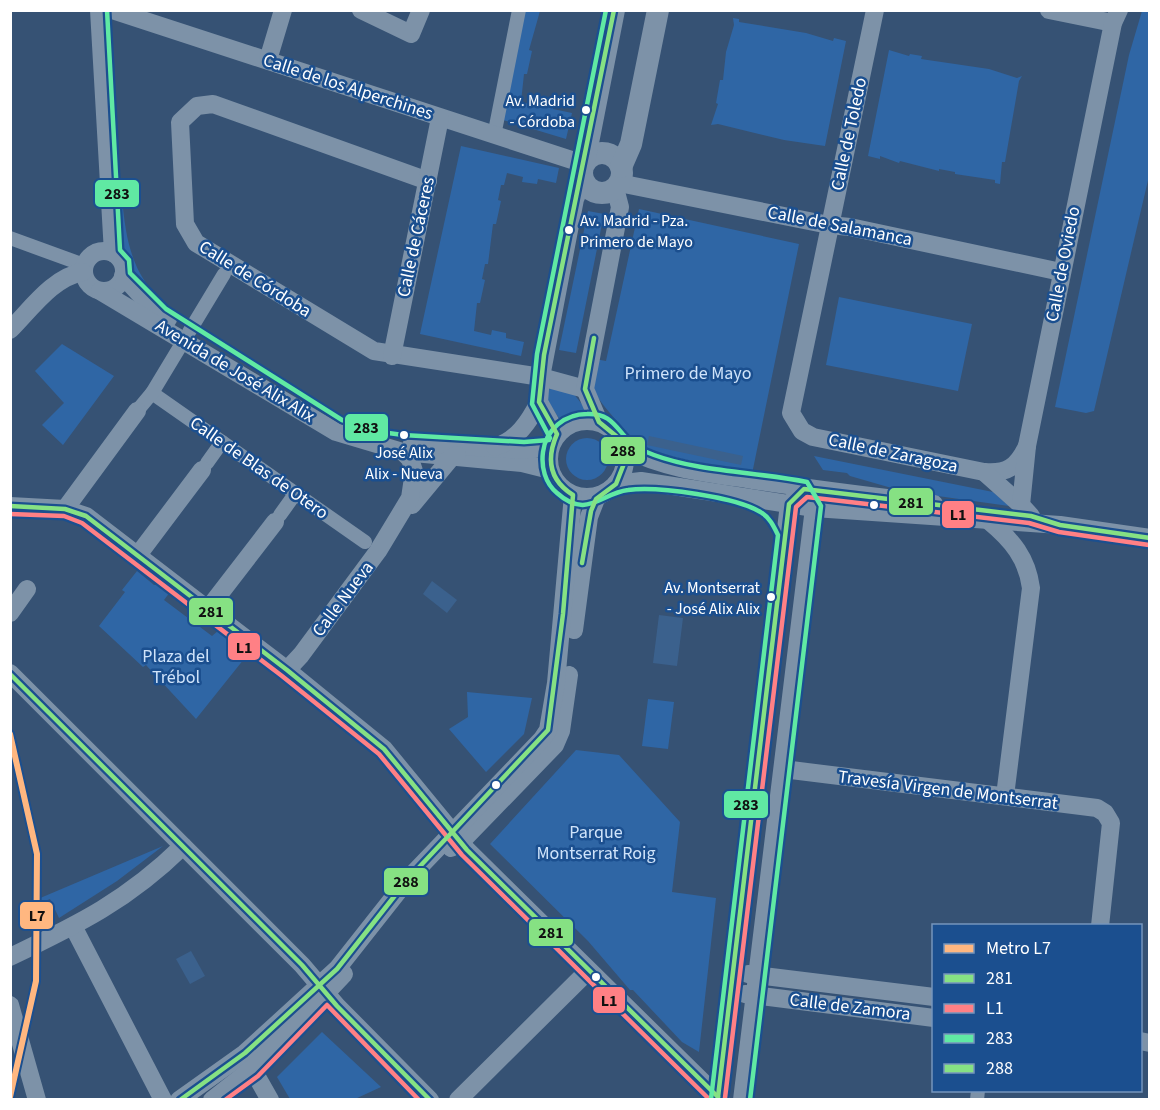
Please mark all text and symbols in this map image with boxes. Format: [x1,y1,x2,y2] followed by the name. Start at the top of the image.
[260,48,436,126] street label: Calle de los Alperchines
[825,75,873,193] street label: Calle de Toledo
[505,90,575,133] place label: Av. Madrid - Córdoba
[580,104,592,116] marker: Av. Madrid - Córdoba
[391,175,441,299] street label: Calle de Cáceres
[94,179,140,208] line badge: 283
[104,183,130,205] text: 283
[766,200,914,252] street label: Calle de Salamanca
[1040,204,1086,324] street label: Calle de Oviedo
[580,210,693,253] place label: Av. Madrid - Pza. Primero de Mayo
[563,224,575,236] marker: Av. Madrid - Pza. Primero de Mayo
[194,234,316,324] street label: Calle de Córdoba
[151,313,319,429] street label: Avenida de José Alix Alix
[625,361,751,386] park label: Primero de Mayo
[185,411,333,525] street label: Calle de Blas de Otero
[344,413,389,442] line badge: 283
[353,417,379,439] text: 283
[826,427,960,479] street label: Calle de Zaragoza
[398,429,410,441] marker: José Alix Alix - Nueva
[600,436,646,465] line badge: 288
[610,440,636,462] text: 288
[365,442,443,485] place label: José Alix Alix - Nueva
[888,487,934,516] line badge: 281
[898,492,924,514] text: 281
[868,499,880,511] unlabelled marker
[941,500,975,529] line badge: L1
[950,504,966,526] text: L1
[306,556,380,642] street label: Calle Nueva
[664,577,761,620] place label: Av. Montserrat - José Alix Alix
[765,591,777,603] marker: Av. Montserrat - José Alix Alix
[188,597,234,626] line badge: 281
[198,601,224,623] text: 281
[227,632,261,661] line badge: L1
[236,637,252,659] text: L1
[142,644,210,690] park label: Plaza del Trébol
[837,764,1059,816] street label: Travesía Virgen de Montserrat
[490,779,502,791] unlabelled marker
[723,790,769,819] line badge: 283
[733,794,759,816] text: 283
[537,820,655,866] park label: Parque Montserrat Roig
[383,867,429,896] line badge: 288
[393,871,419,893] text: 288
[19,901,54,930] line badge: L7
[29,905,45,927] text: L7
[528,918,574,947] line badge: 281
[538,922,564,944] text: 281
[932,924,1142,1092] legend
[986,936,1051,961] text: Metro L7
[986,966,1013,991] text: 281
[590,971,602,983] unlabelled marker
[592,986,626,1014] line badge: L1
[788,987,912,1027] street label: Calle de Zamora
[601,990,617,1012] text: L1
[986,996,1004,1021] text: L1
[986,1026,1013,1051] text: 283
[986,1056,1013,1081] text: 288

